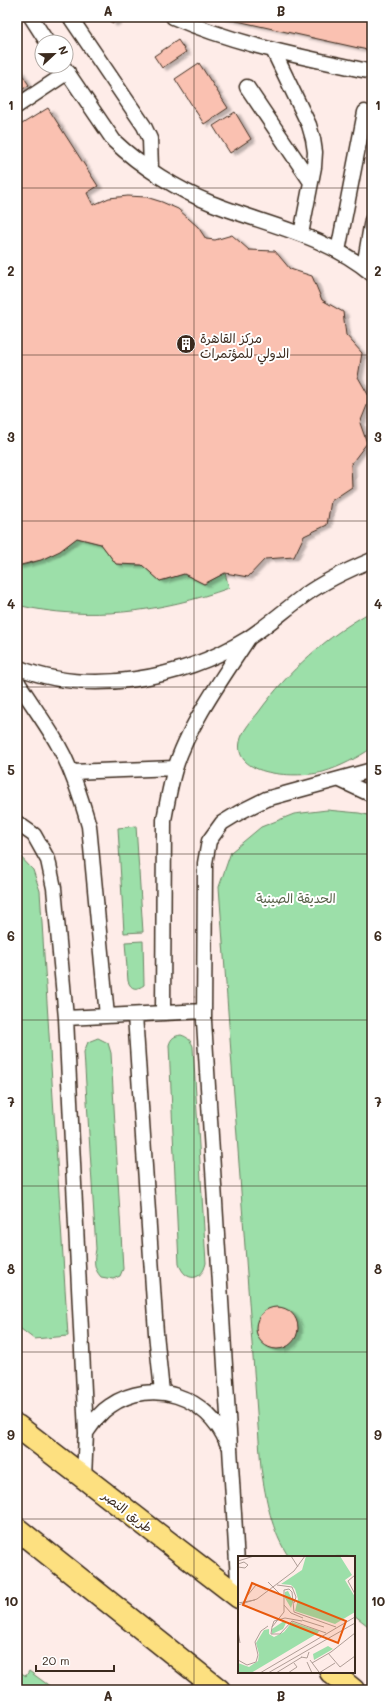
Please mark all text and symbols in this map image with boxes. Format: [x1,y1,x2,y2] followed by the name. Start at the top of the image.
[103,2,113,19] text: A
[277,2,286,19] text: B
[34,34,74,74] north arrow
[55,43,72,57] text: N
[8,96,14,113] text: 1
[375,96,381,113] text: 1
[7,262,15,279] text: 2
[374,262,382,279] text: 2
[200,329,289,365] place label: مركز القاهرة الدولي للمؤتمرات
[175,333,197,355] building icon: مركز القاهرة الدولي للمؤتمرات
[7,428,15,445] text: 3
[374,428,382,445] text: 3
[7,595,15,612] text: 4
[374,595,382,612] text: 4
[7,761,15,778] text: 5
[374,761,382,778] text: 5
[256,889,336,907] park label: الحديقة الصينية
[7,927,15,944] text: 6
[374,927,382,944] text: 6
[7,1093,15,1110] text: 7
[374,1093,382,1110] text: 7
[7,1260,15,1277] text: 8
[374,1260,382,1277] text: 8
[7,1426,15,1443] text: 9
[374,1426,382,1443] text: 9
[98,1486,156,1537] street label: طريق النصر
[238,1556,355,1673] inset map
[4,1592,18,1609] text: 10
[371,1592,385,1609] text: 10
[36,1647,114,1673] scale bar
[42,1652,70,1668] text: 20 m
[103,1687,113,1704] text: A
[277,1687,286,1704] text: B

